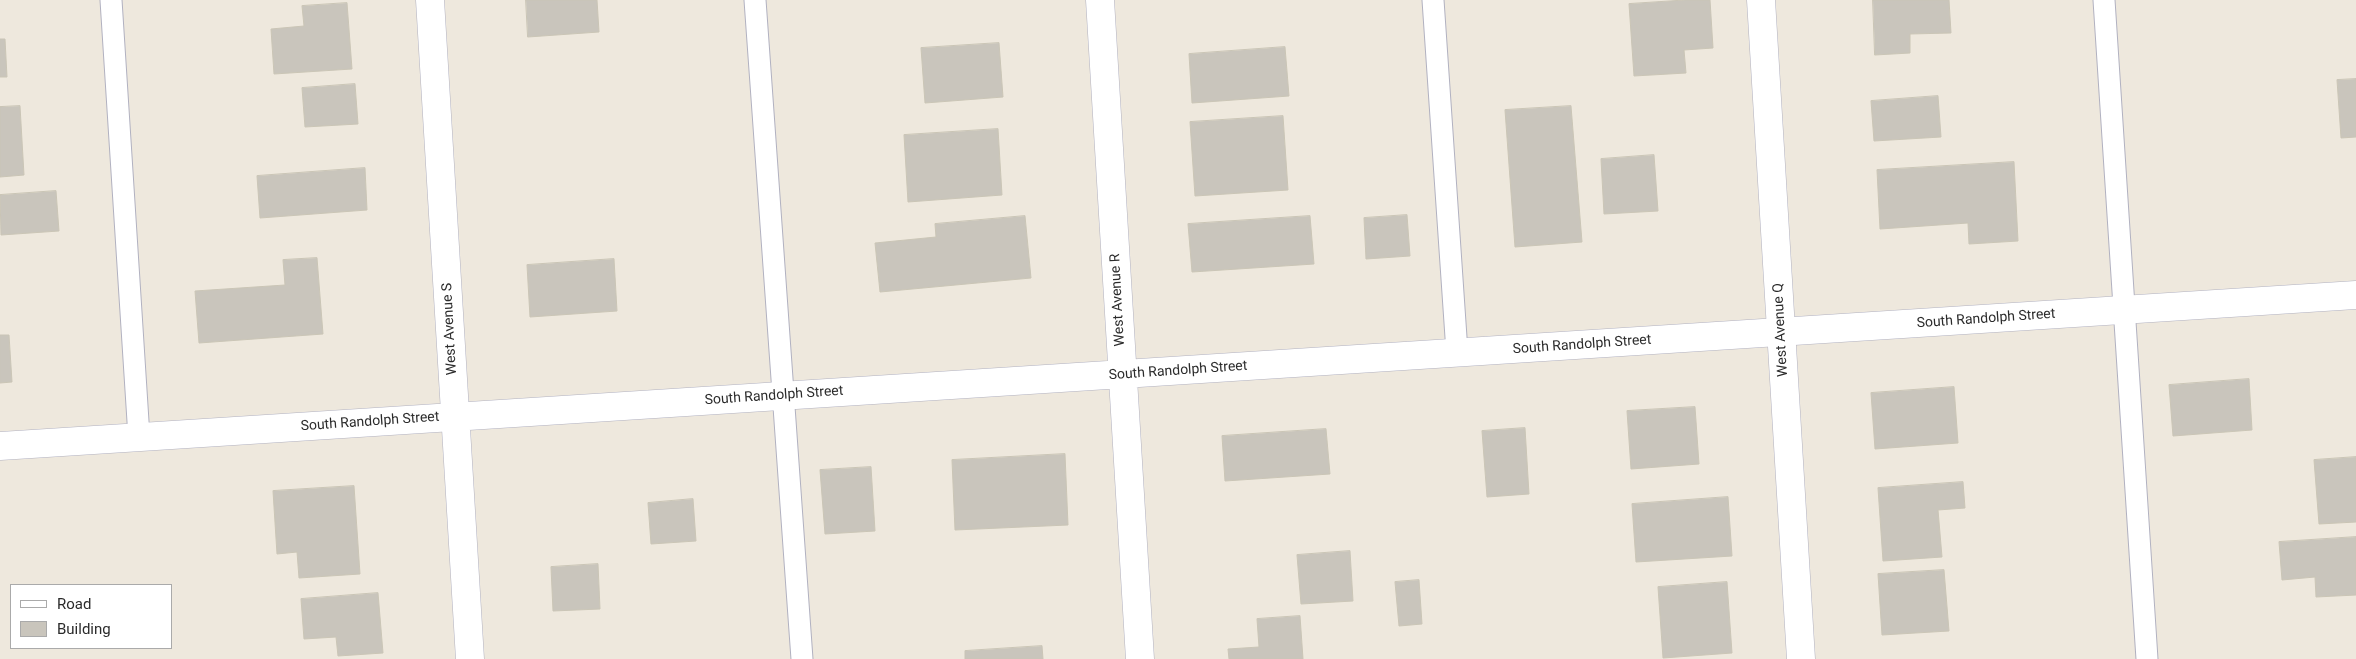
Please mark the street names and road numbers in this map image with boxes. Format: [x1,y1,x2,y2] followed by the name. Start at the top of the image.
[1107,253,1129,347] street label: West Avenue R
[439,282,461,376] street label: West Avenue S
[1770,283,1792,377] street label: West Avenue Q
[1916,306,2056,332] street label: South Randolph Street
[1512,332,1652,358] street label: South Randolph Street
[1108,358,1248,384] street label: South Randolph Street
[704,383,844,409] street label: South Randolph Street
[300,409,440,435] street label: South Randolph Street

